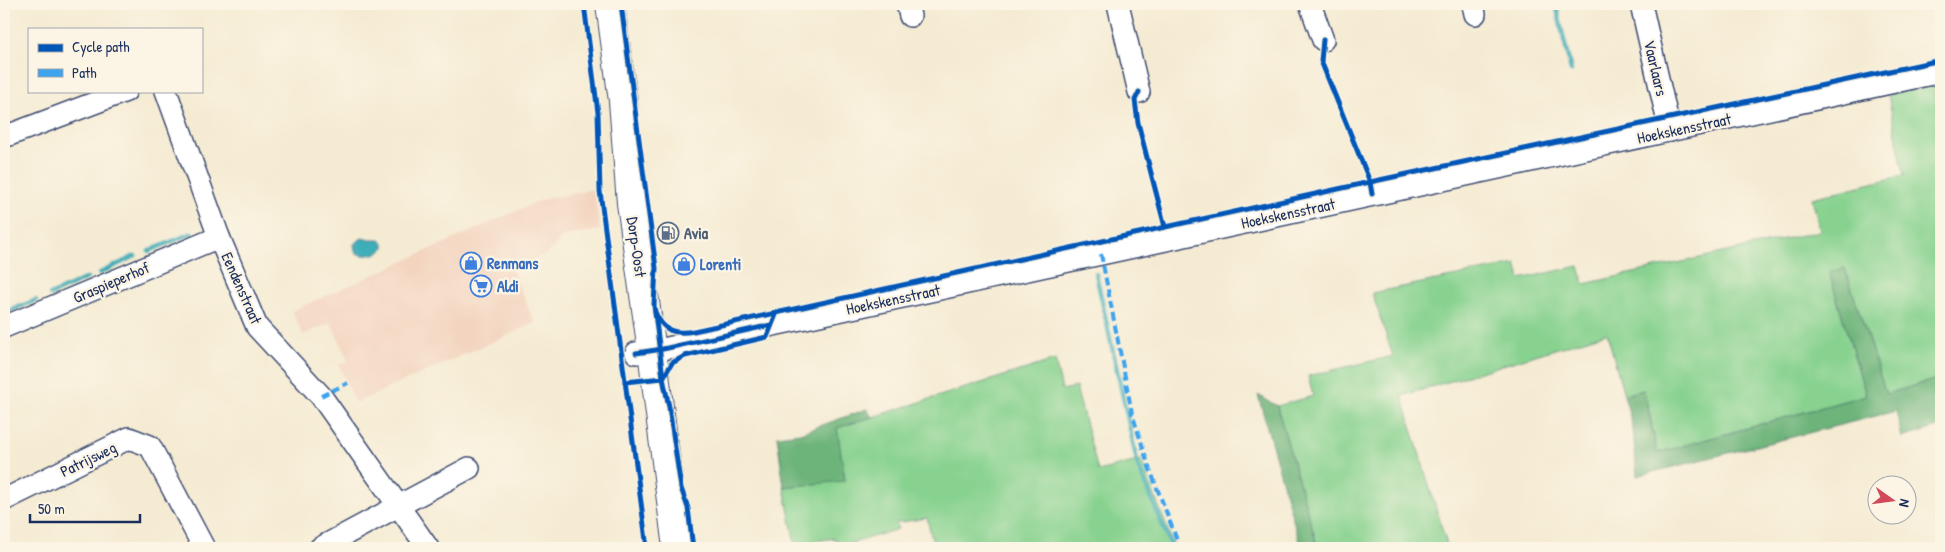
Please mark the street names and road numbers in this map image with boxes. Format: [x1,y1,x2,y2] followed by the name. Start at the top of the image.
[1639,38,1673,98] street label: Vaarlaars
[1635,107,1733,149] street label: Hoekskensstraat
[1239,192,1337,234] street label: Hoekskensstraat
[622,215,652,279] street label: Dorp-Oost
[216,249,268,328] street label: Eendenstraat
[69,256,153,308] street label: Graspieperhof
[844,278,942,320] street label: Hoekskensstraat
[56,436,120,482] street label: Patrijsweg

